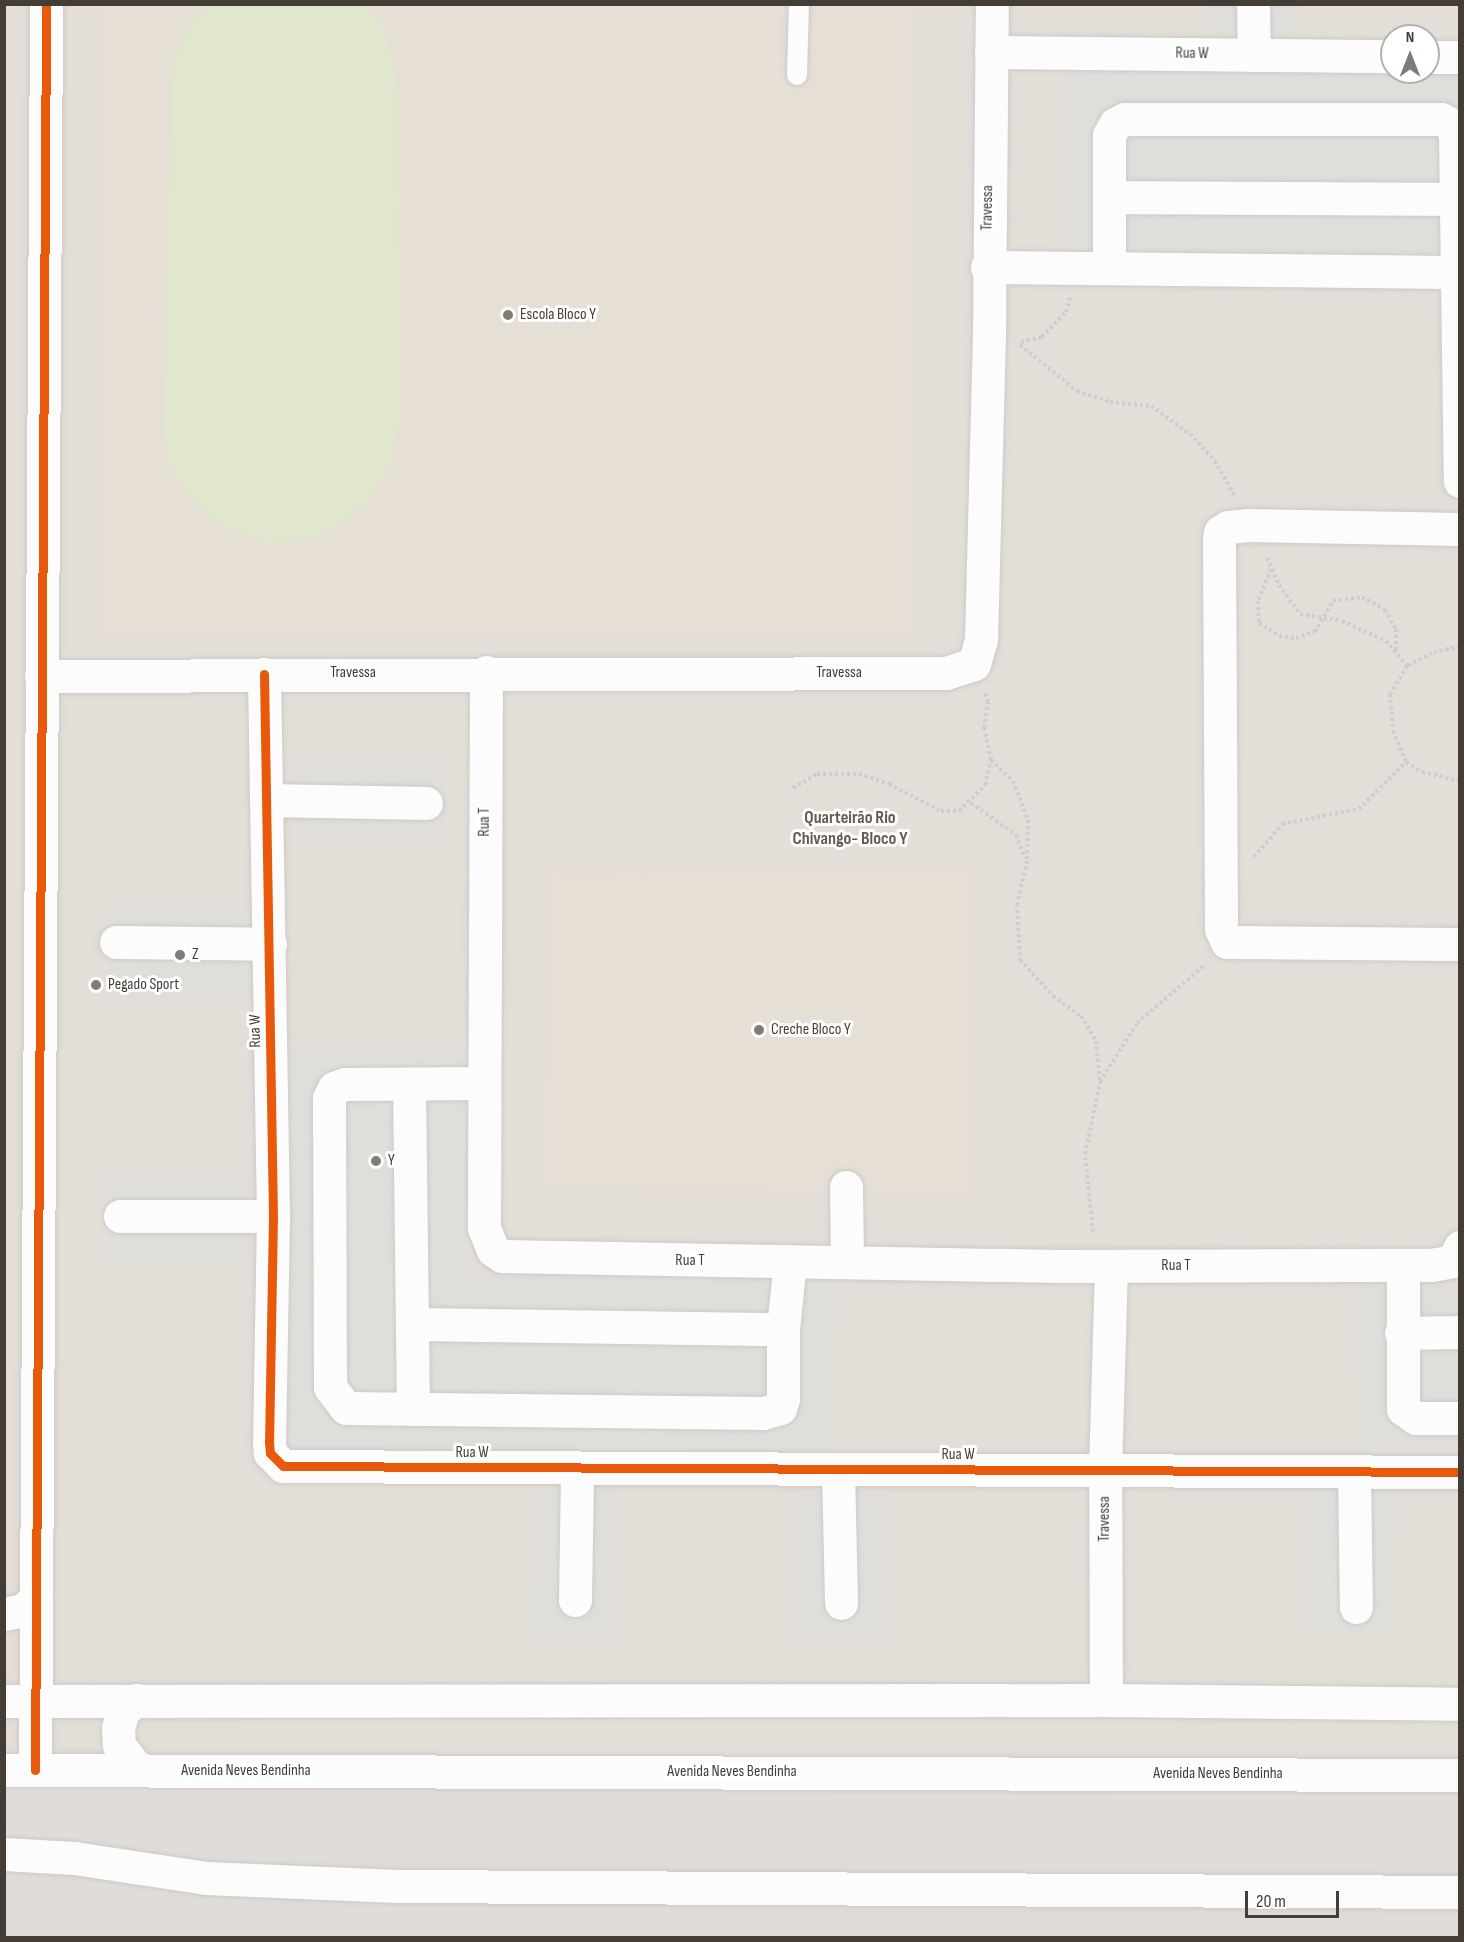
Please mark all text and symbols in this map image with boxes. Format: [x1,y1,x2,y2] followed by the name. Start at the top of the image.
[1380,24,1440,84] north arrow
[1406,28,1414,47] text: N
[1175,44,1209,64] street label: Rua W
[978,185,998,231] street label: Travessa
[520,305,596,325] place label: Escola Bloco Y
[501,308,515,322] marker: Escola Bloco Y
[330,663,376,683] street label: Travessa
[816,663,862,683] street label: Travessa
[475,807,495,837] street label: Rua T
[792,808,908,850] district label: Quarteirão Rio Chivango- Bloco Y
[192,945,199,965] place label: Z
[173,948,187,962] marker: Z
[108,975,179,995] place label: Pegado Sport
[89,978,103,992] marker: Pegado Sport
[246,1014,266,1048] street label: Rua W
[771,1020,851,1040] place label: Creche Bloco Y
[752,1023,766,1037] marker: Creche Bloco Y
[388,1151,395,1171] place label: Y
[369,1154,383,1168] marker: Y
[675,1251,705,1271] street label: Rua T
[1161,1256,1191,1276] street label: Rua T
[455,1443,489,1463] street label: Rua W
[941,1445,975,1465] street label: Rua W
[1095,1496,1115,1542] street label: Travessa
[181,1761,311,1781] street label: Avenida Neves Bendinha
[667,1762,797,1782] street label: Avenida Neves Bendinha
[1153,1764,1283,1784] street label: Avenida Neves Bendinha
[1248,1879,1342,1917] scale bar
[1256,1891,1286,1912] text: 20 m

